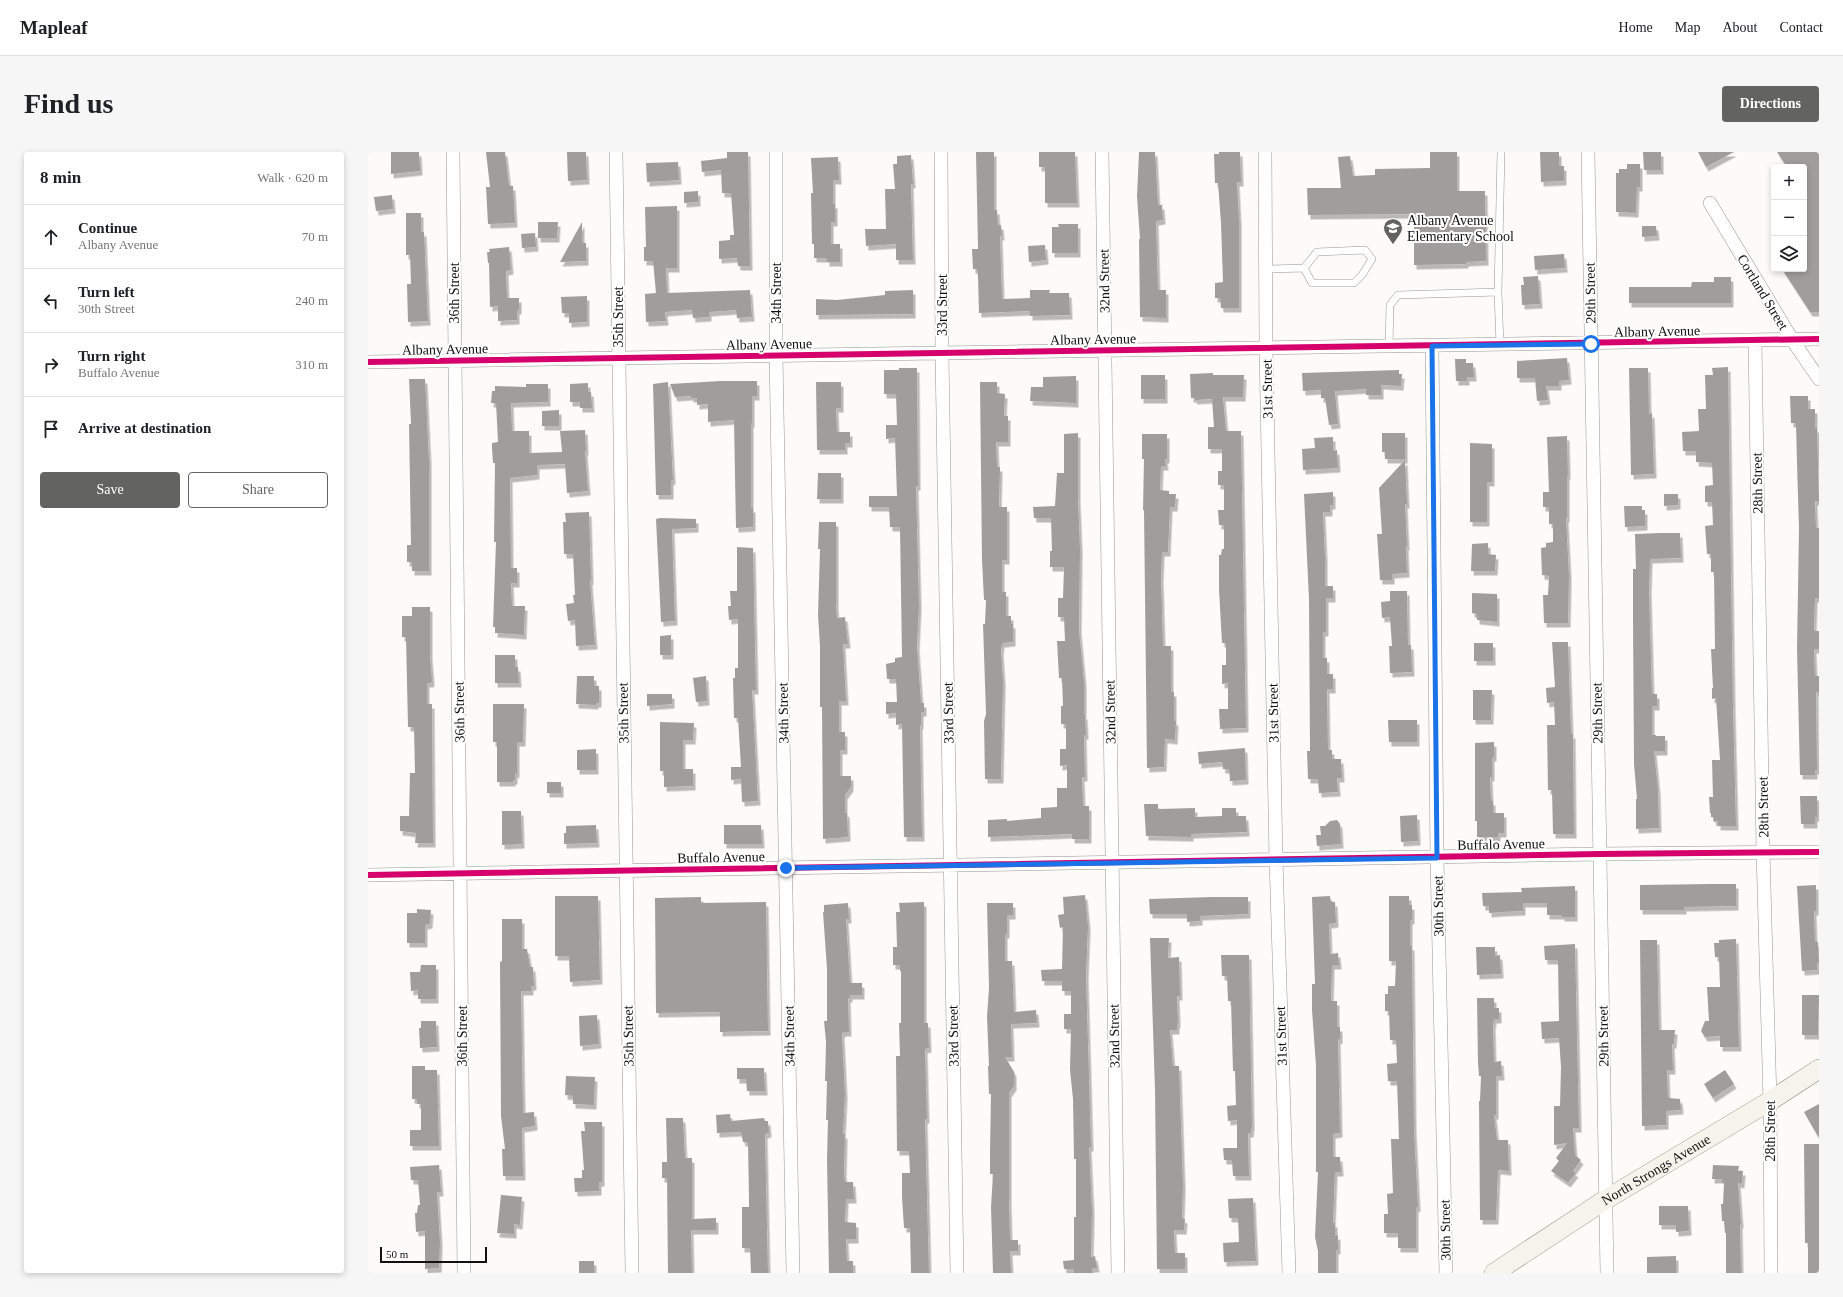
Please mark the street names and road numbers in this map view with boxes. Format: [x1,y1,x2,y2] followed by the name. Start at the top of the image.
[1096,249,1113,313] street label: 32nd Street
[1734,252,1791,333] street label: Cortland Street
[447,262,462,324] street label: 36th Street
[769,262,784,324] street label: 34th Street
[1582,262,1599,324] street label: 29th Street
[935,274,950,336] street label: 33rd Street
[611,286,626,348] street label: 35th Street
[1614,323,1700,340] street label: Albany Avenue
[1050,331,1136,348] street label: Albany Avenue
[726,336,812,353] street label: Albany Avenue
[402,341,488,358] street label: Albany Avenue
[1259,359,1276,419] street label: 31st Street
[1749,452,1766,514] street label: 28th Street
[1102,680,1119,744] street label: 32nd Street
[451,681,468,743] street label: 36th Street
[615,682,632,744] street label: 35th Street
[775,682,792,744] street label: 34th Street
[940,682,957,744] street label: 33rd Street
[1589,682,1606,744] street label: 29th Street
[1265,683,1282,743] street label: 31st Street
[1755,776,1772,838] street label: 28th Street
[1457,836,1545,853] street label: Buffalo Avenue
[677,849,765,866] street label: Buffalo Avenue
[1430,875,1447,937] street label: 30th Street
[1106,1004,1123,1068] street label: 32nd Street
[455,1005,470,1067] street label: 36th Street
[620,1005,637,1067] street label: 35th Street
[781,1005,798,1067] street label: 34th Street
[945,1005,962,1067] street label: 33rd Street
[1595,1005,1612,1067] street label: 29th Street
[1273,1006,1290,1066] street label: 31st Street
[1763,1100,1778,1162] street label: 28th Street
[1599,1132,1713,1208] street label: North Strongs Avenue
[1437,1199,1454,1261] street label: 30th Street

